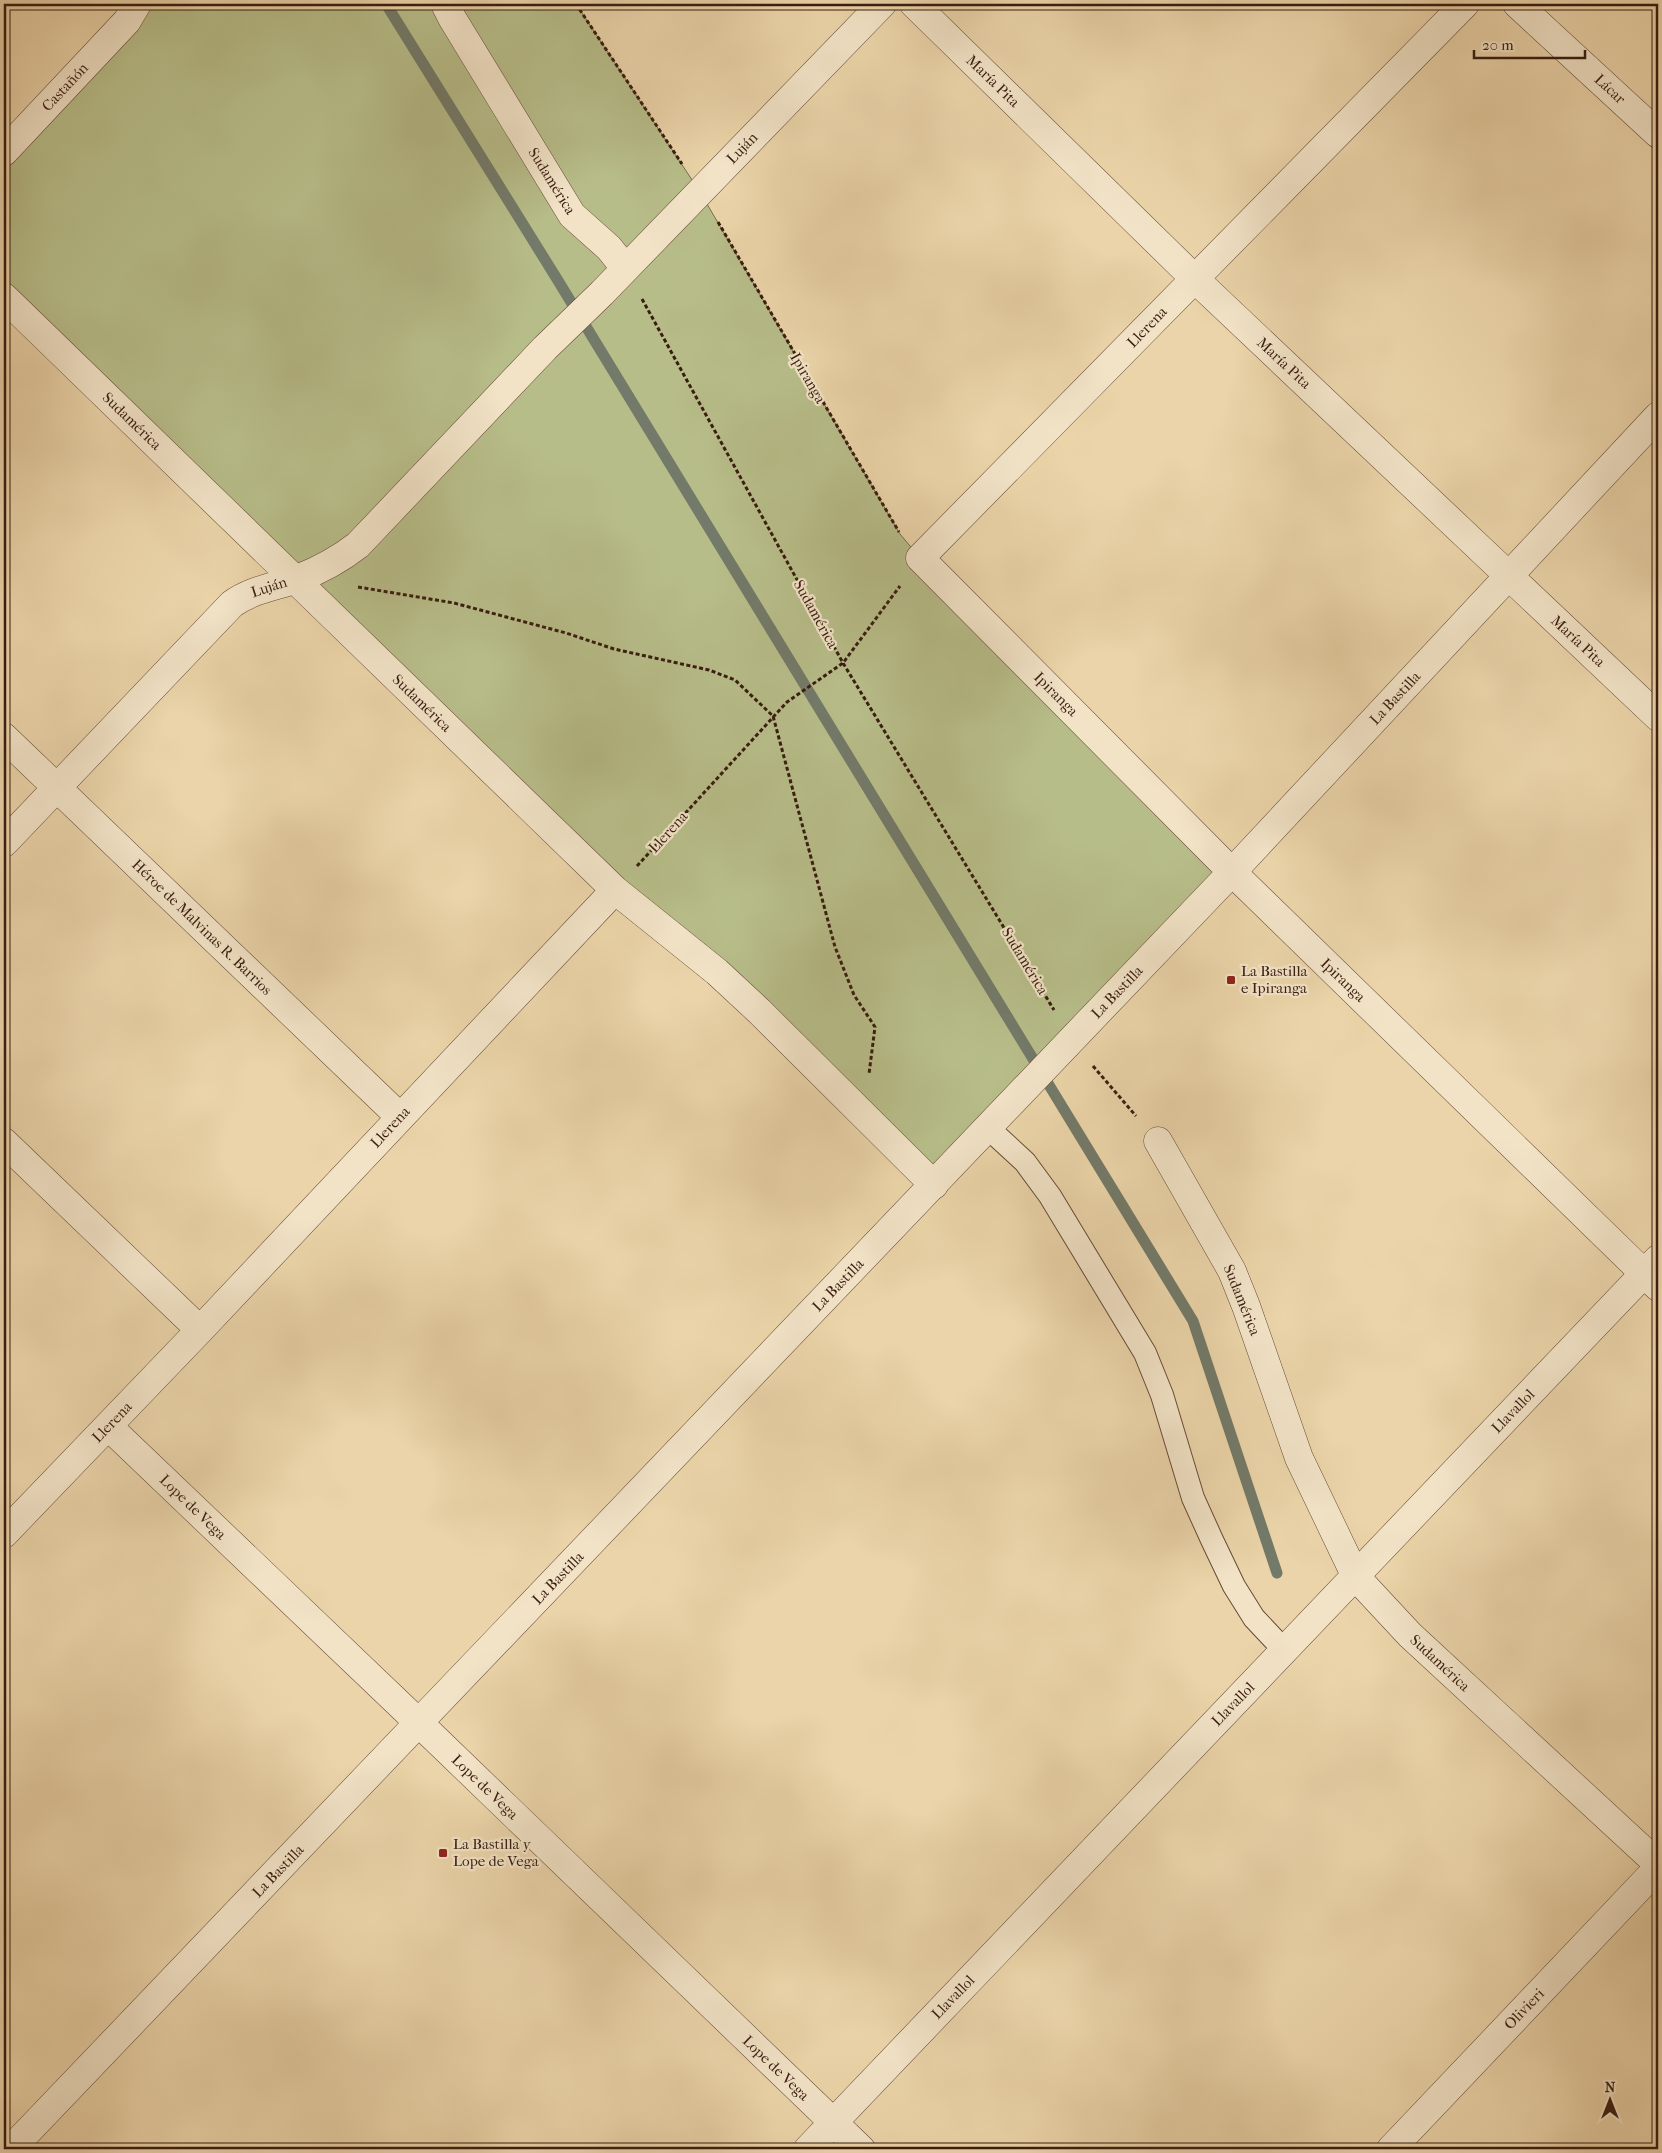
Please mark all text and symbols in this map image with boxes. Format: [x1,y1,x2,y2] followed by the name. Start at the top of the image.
[1474,28,1586,60] scale bar
[1482,36,1514,54] text: 20 m
[963,51,1024,112] street label: María Pita
[38,59,92,115] street label: Castañón
[1591,70,1630,108] street label: Lácar
[723,128,762,168] street label: Luján
[524,144,580,219] street label: Sudamérica
[1123,302,1172,351] street label: Llerena
[1253,333,1316,393] street label: María Pita
[786,350,830,407] street label: Ipiranga
[99,388,166,454] street label: Sudamérica
[249,573,290,601] street label: Luján
[790,577,843,652] street label: Sudamérica
[1547,611,1610,671] street label: María Pita
[1366,667,1425,728] street label: La Bastilla
[1030,668,1083,721] street label: Ipiranga
[389,670,456,736] street label: Sudamérica
[645,807,692,857] street label: Llerena
[128,855,276,999] street label: Héroe de Malvinas R. Barrios
[998,924,1053,999] street label: Sudamérica
[1317,954,1370,1006] street label: Ipiranga
[1087,961,1147,1022] street label: La Bastilla
[1241,962,1309,997] place label: La Bastilla e Ipiranga
[1225,974,1237,986] marker: La Bastilla e Ipiranga
[366,1102,414,1151] street label: Llerena
[808,1254,868,1315] street label: La Bastilla
[1220,1262,1265,1339] street label: Sudamérica
[1488,1385,1538,1437] street label: Llavallol
[88,1397,137,1446] street label: Llerena
[156,1471,231,1544] street label: Lope de Vega
[528,1547,588,1608] street label: La Bastilla
[1406,1631,1474,1696] street label: Sudamérica
[1208,1678,1258,1730] street label: Llavallol
[448,1751,523,1824] street label: Lope de Vega
[453,1835,540,1870] place label: La Bastilla y Lope de Vega
[248,1840,308,1901] street label: La Bastilla
[437,1847,449,1859] marker: La Bastilla y Lope de Vega
[928,1971,978,2023] street label: Llavallol
[1500,1984,1548,2033] street label: Olivieri
[739,2032,814,2105] street label: Lope de Vega
[1584,2076,1634,2126] north arrow
[1605,2079,1616,2096] text: N

